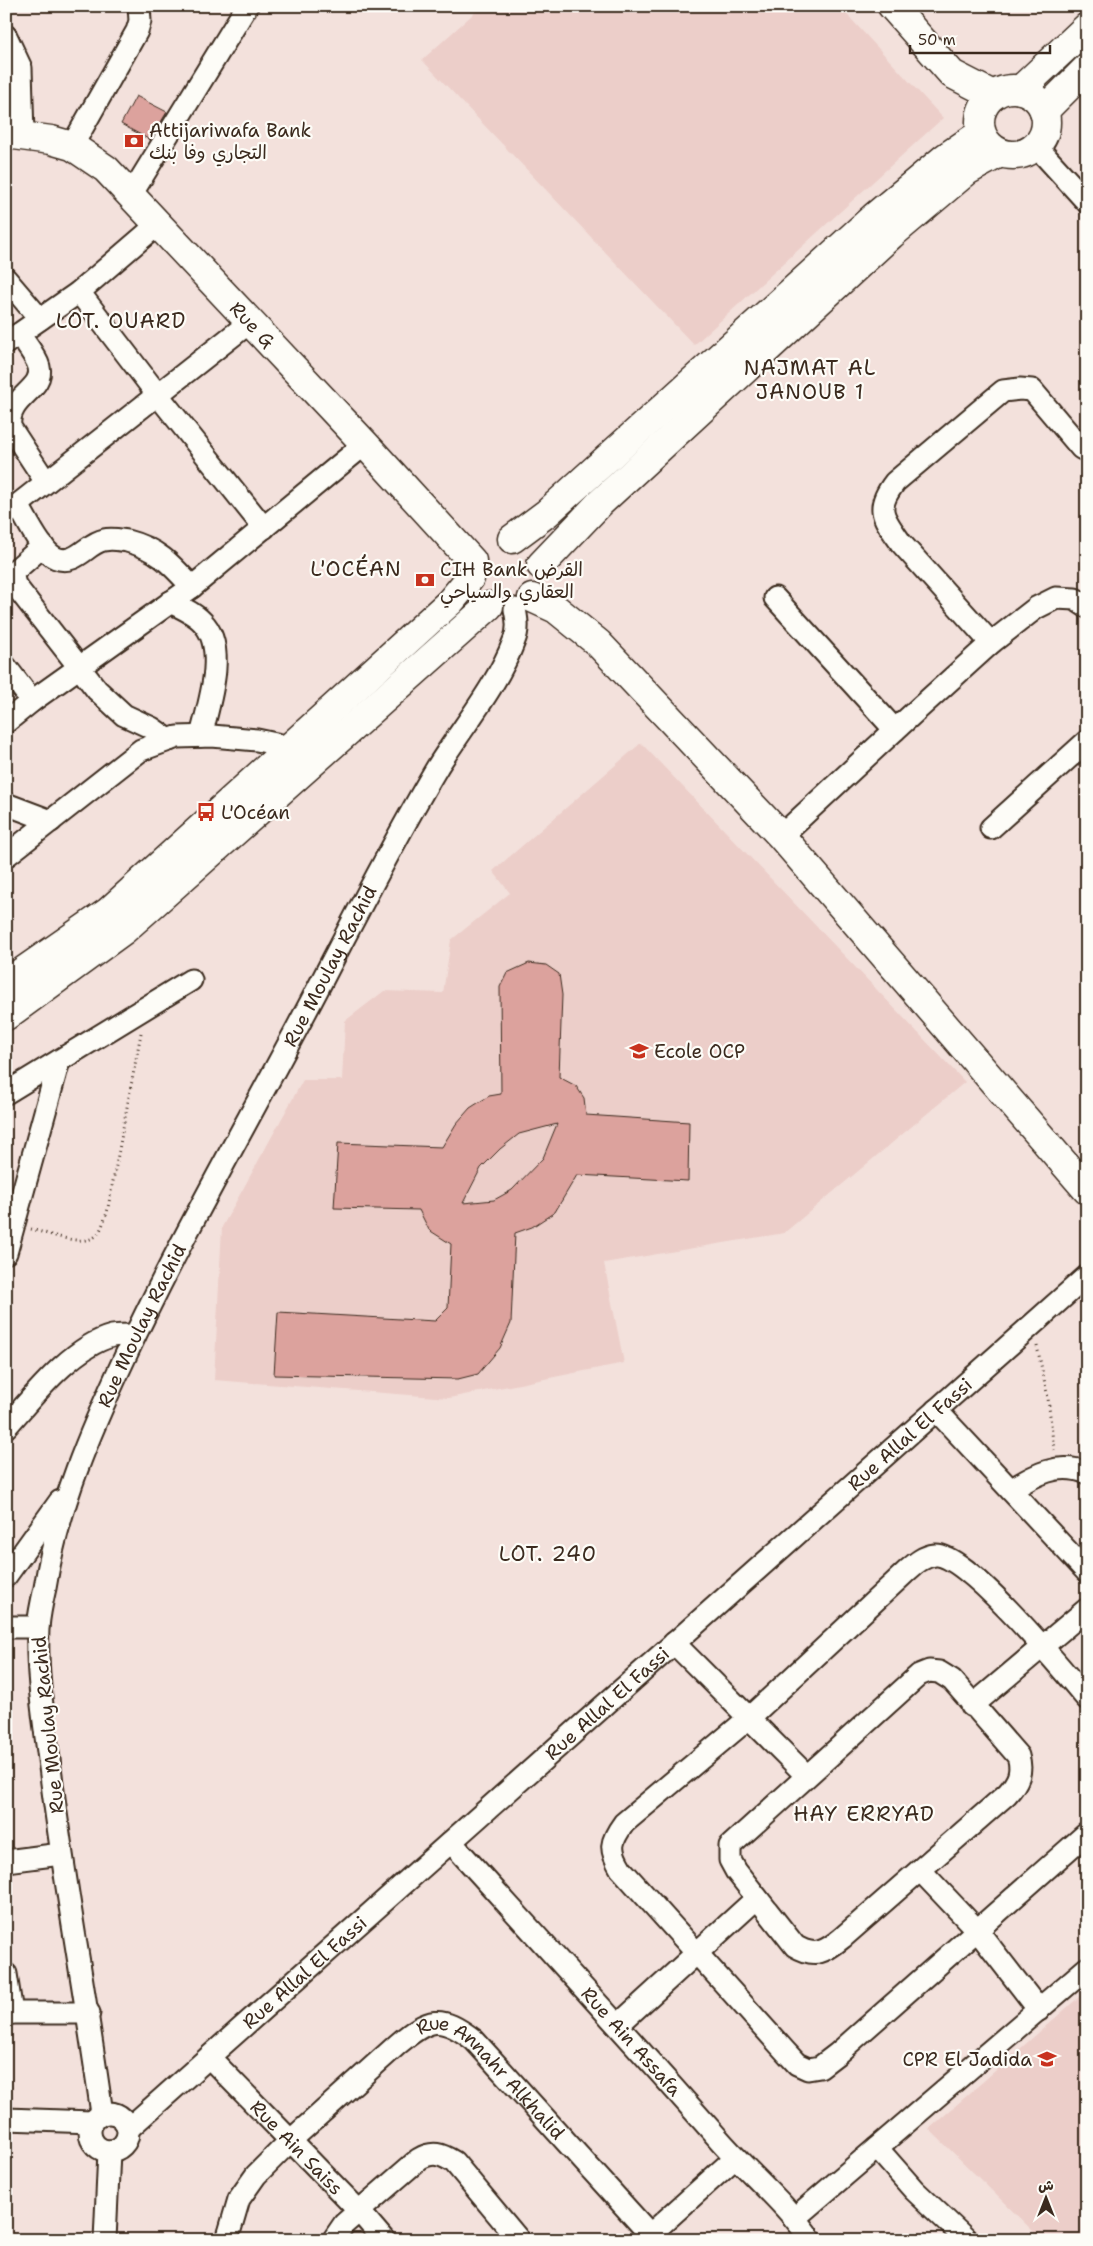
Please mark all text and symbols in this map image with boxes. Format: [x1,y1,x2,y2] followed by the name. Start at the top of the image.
[910,22,1050,54] scale bar
[918,30,956,50] text: 50 m
[149,118,312,167] place label: Attijariwafa Bank التجاري وفا بنك
[123,130,145,152] bank icon: Attijariwafa Bank التجاري وفا بنك
[225,296,281,353] street label: Rue G
[56,307,186,335] district label: LOT. OUARD
[744,354,876,406] district label: NAJMAT AL JANOUB 1
[310,554,402,583] district label: L'OCÉAN
[440,557,583,608] place label: CIH Bank القرض العقاري والسياحي
[414,569,436,591] bank icon: CIH Bank القرض العقاري والسياحي
[221,800,290,825] place label: L'Océan
[195,801,217,823] bus stop icon: L'Océan
[277,881,382,1051] street label: Rue Moulay Rachid
[654,1039,745,1064] place label: Ecole OCP
[628,1040,650,1062] school or university icon: Ecole OCP
[91,1239,192,1411] street label: Rue Moulay Rachid
[842,1372,977,1496] street label: Rue Allal El Fassi
[499,1540,597,1568] district label: LOT. 240
[26,1635,70,1815] street label: Rue Moulay Rachid
[539,1641,675,1765] street label: Rue Allal El Fassi
[793,1800,935,1828] district label: HAY ERRYAD
[237,1910,372,2034] street label: Rue Allal El Fassi
[576,1981,687,2101] street label: Rue Ain Assafa
[412,2010,570,2145] street label: Rue Annahr Alkhalid
[902,2047,1032,2072] place label: CPR El Jadida
[1036,2048,1058,2070] school or university icon: CPR El Jadida
[245,2094,349,2200] street label: Rue Ain Saiss
[1020,2174,1070,2224] north arrow
[1038,2176,1054,2194] text: ش

